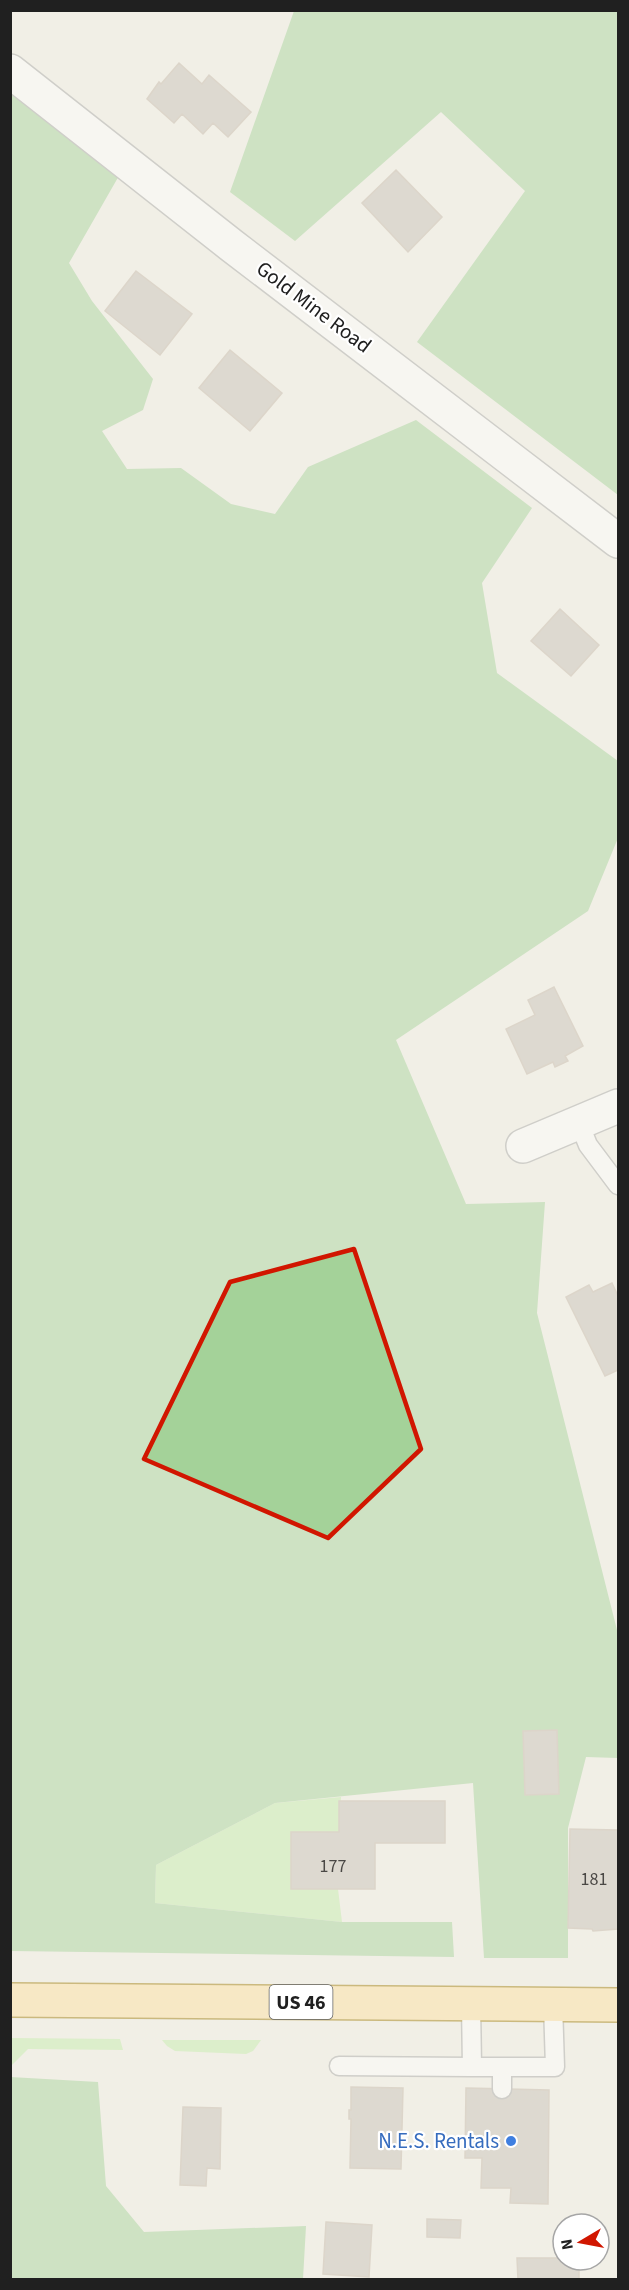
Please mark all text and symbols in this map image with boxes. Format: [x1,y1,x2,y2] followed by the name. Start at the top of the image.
[250,254,378,360] street label: Gold Mine Road
[320,1854,346,1879] house number: 177
[581,1867,607,1892] house number: 181
[270,1985,332,2019] road number: US 46
[378,2126,499,2156] place label: N.E.S. Rentals
[504,2134,518,2148] marker: N.E.S. Rentals
[551,2212,611,2272] north arrow
[555,2237,579,2252] text: N

